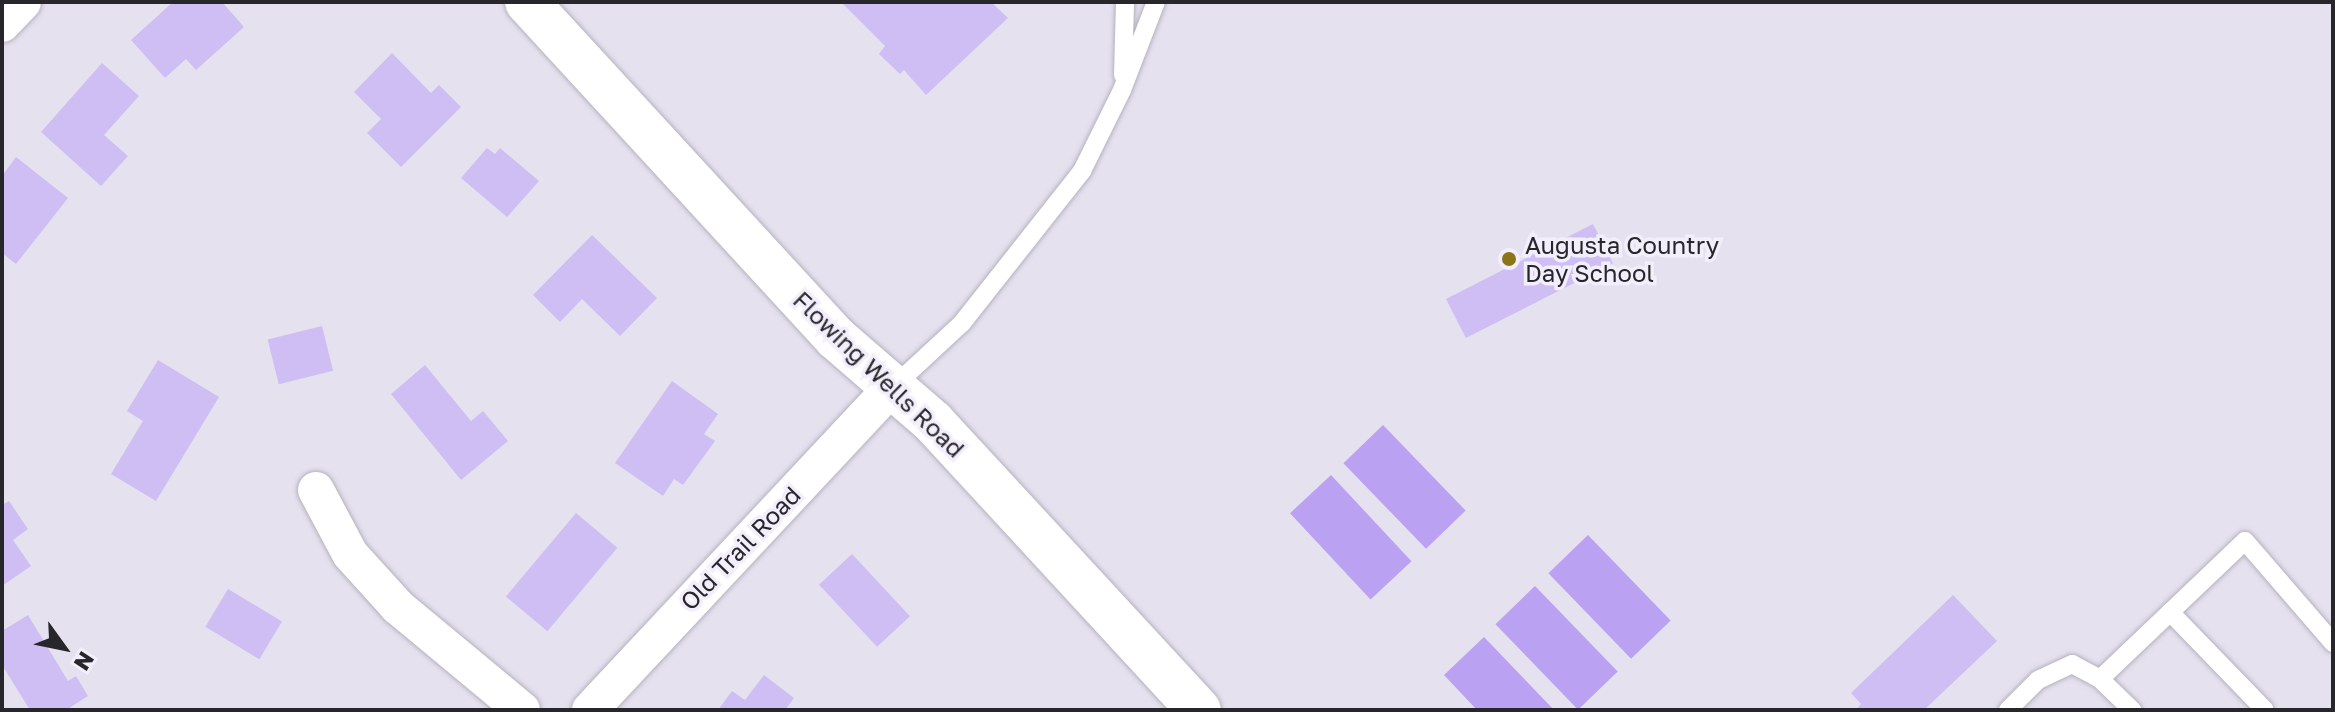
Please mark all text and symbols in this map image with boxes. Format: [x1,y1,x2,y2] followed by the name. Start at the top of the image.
[1525,231,1719,287] place label: Augusta Country Day School
[1500,250,1518,268] marker: Augusta Country Day School
[788,285,970,463] street label: Flowing Wells Road
[674,480,806,616] street label: Old Trail Road
[24,608,104,688] north arrow
[69,647,100,676] text: N

